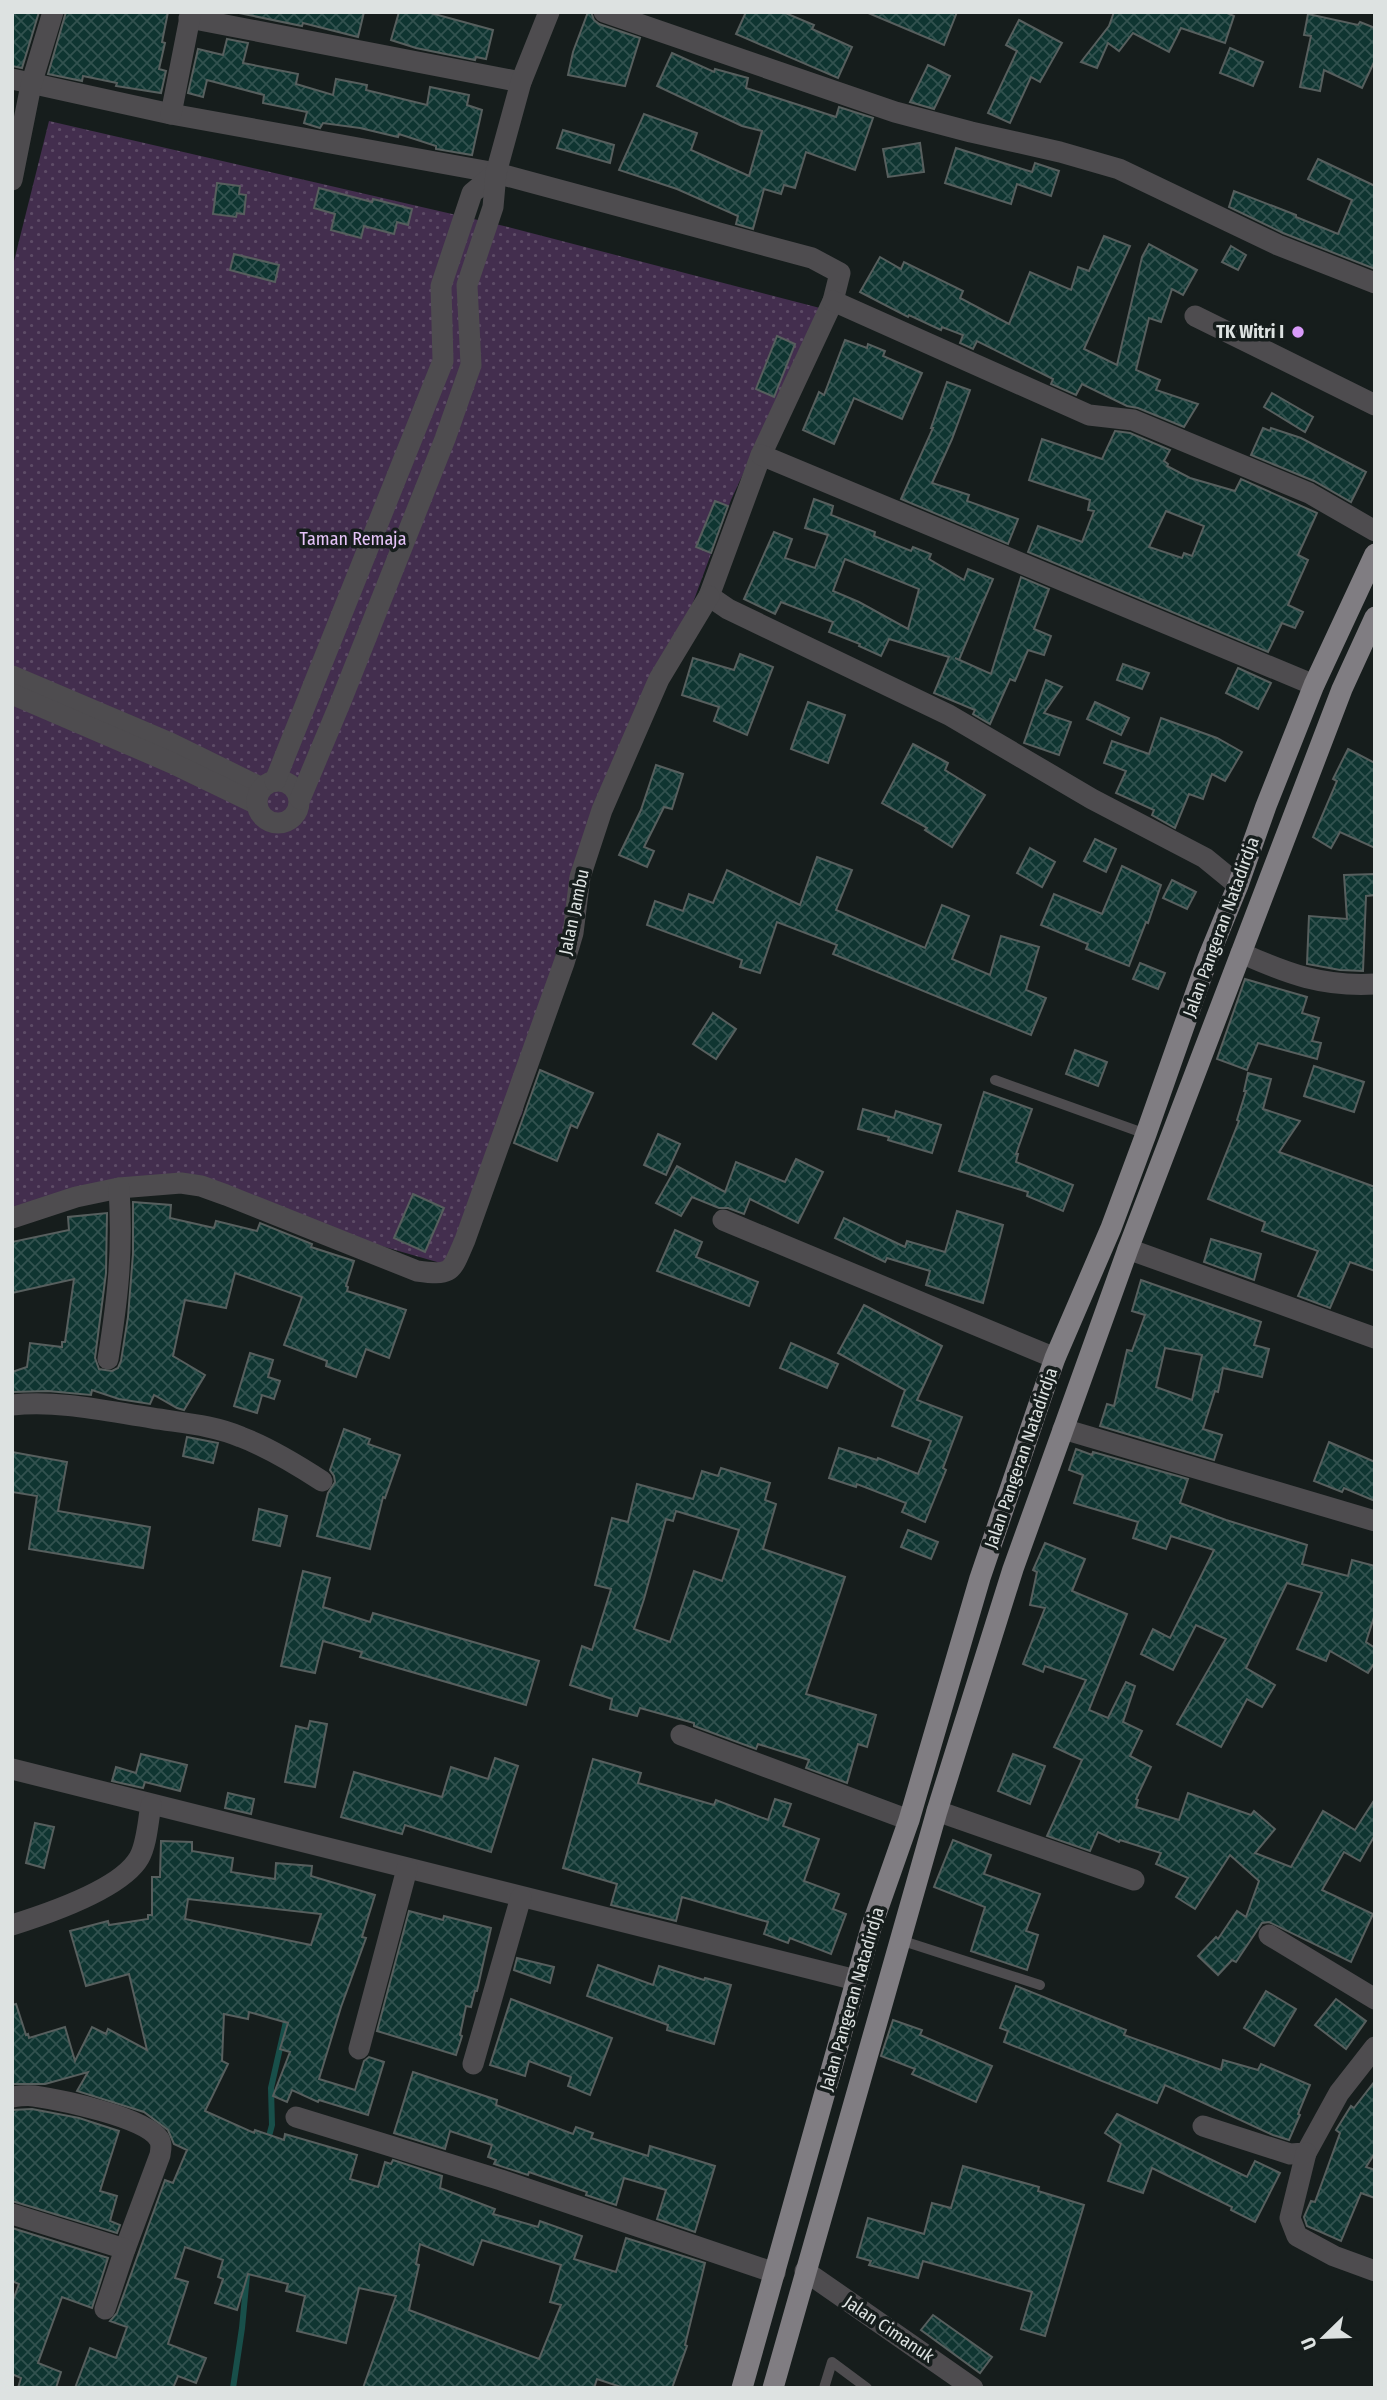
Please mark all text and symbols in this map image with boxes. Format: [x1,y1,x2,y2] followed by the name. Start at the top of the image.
[1216,321,1284,343] place label: TK Witri I
[1290,324,1306,340] marker: TK Witri I
[300,528,407,550] park label: Taman Remaja
[1178,834,1264,1020] street label: Jalan Pangeran Natadirdja
[554,867,594,957] street label: Jalan Jambu
[980,1364,1062,1551] street label: Jalan Pangeran Natadirdja
[815,1904,889,2093] street label: Jalan Pangeran Natadirdja
[840,2291,939,2368] street label: Jalan Cimanuk
[1289,2302,1359,2372] north arrow
[1296,2334,1322,2353] text: U

